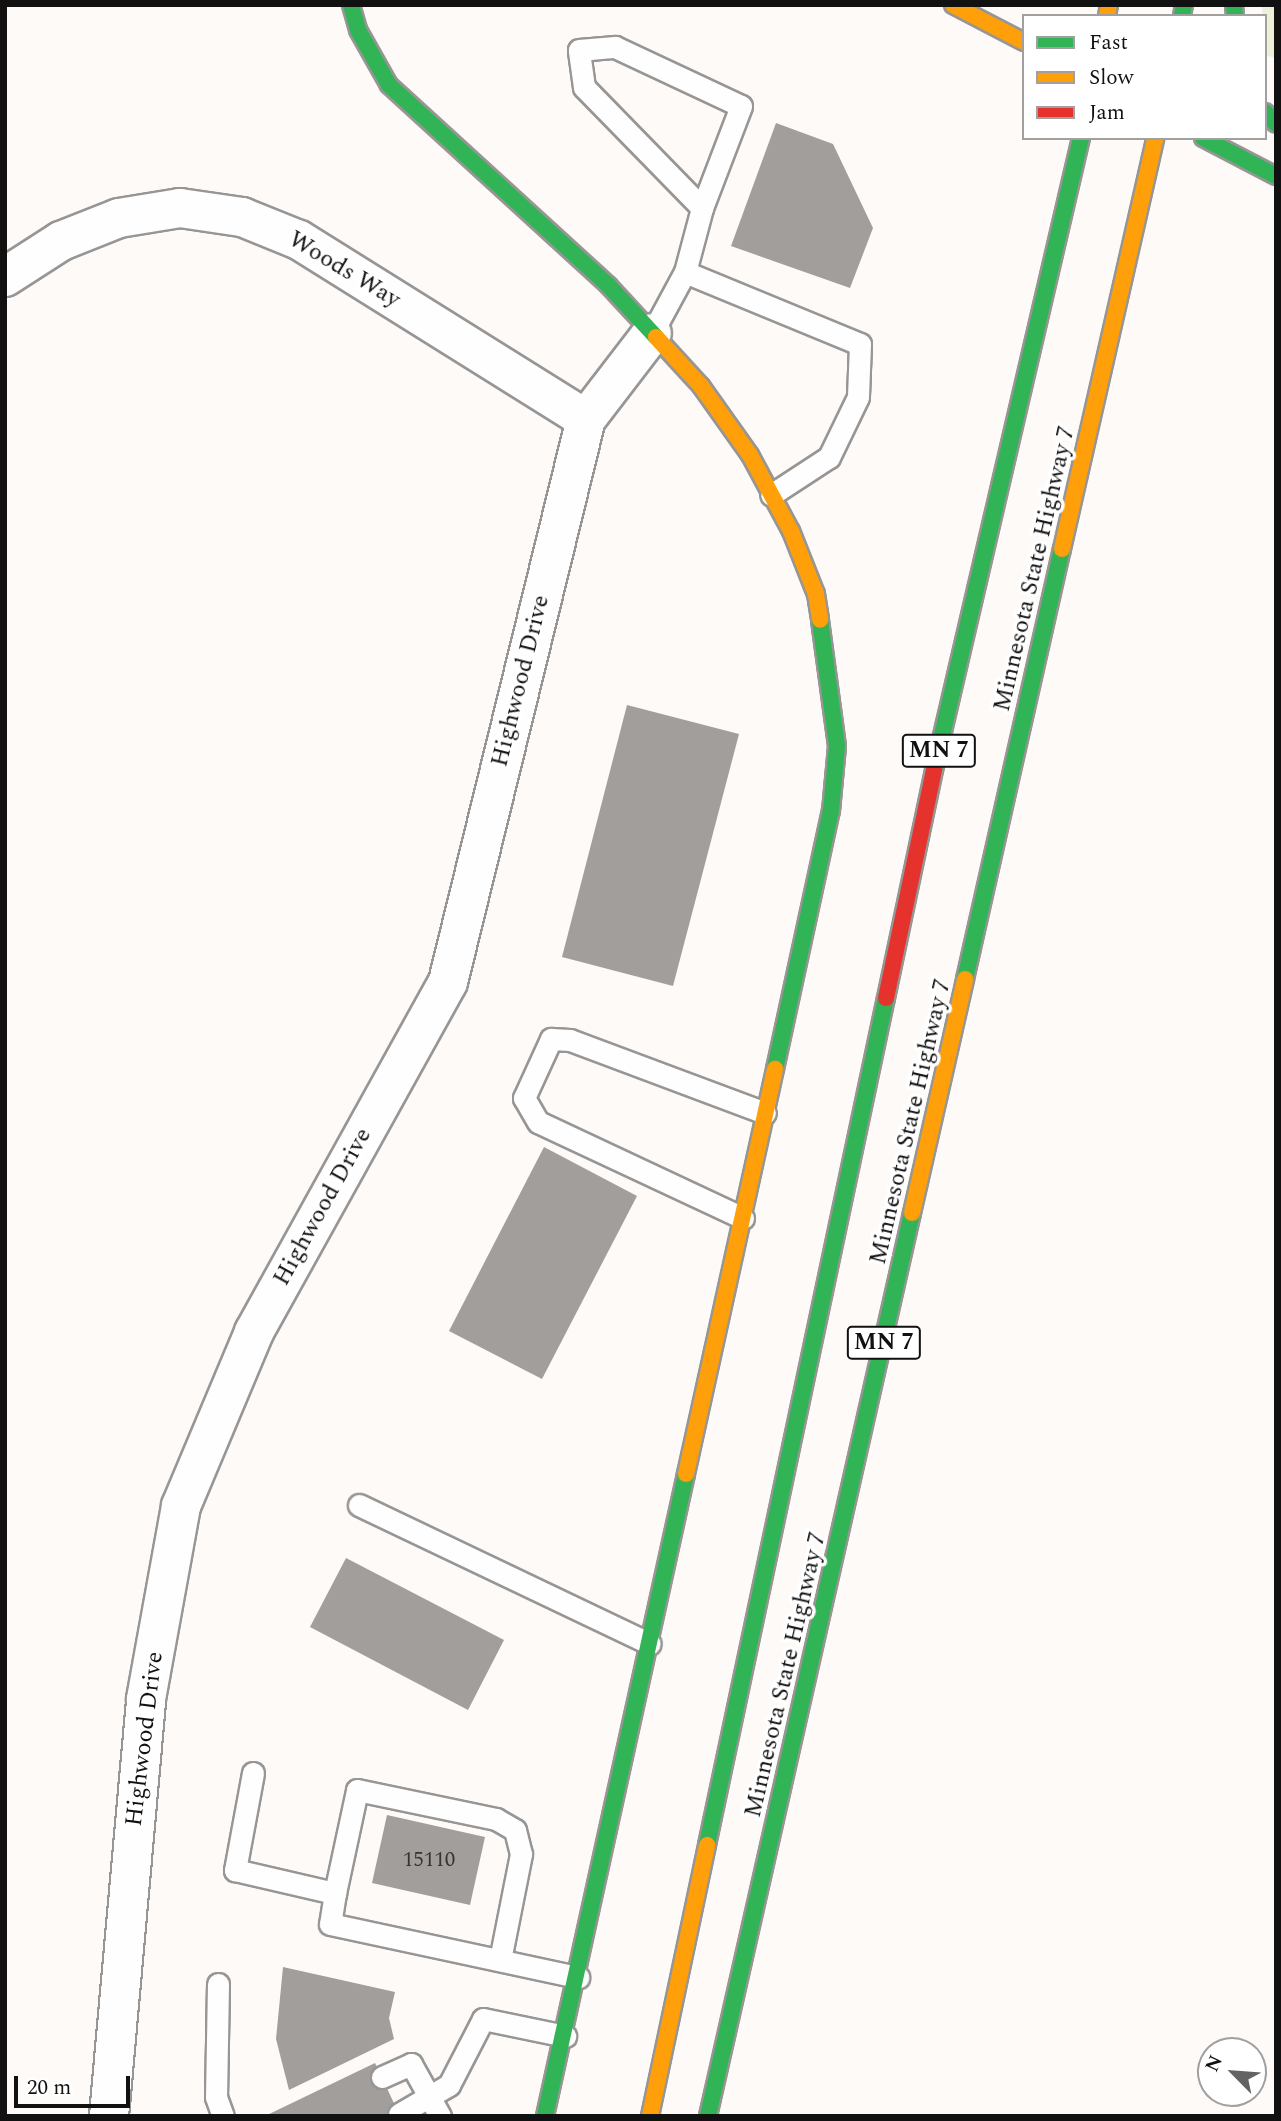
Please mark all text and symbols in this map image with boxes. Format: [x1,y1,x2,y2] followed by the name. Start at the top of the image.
[1022,14,1267,140] legend
[1089,27,1128,59] text: Fast
[1089,62,1133,94] text: Slow
[1089,97,1125,129] text: Jam
[283,225,405,315] street label: Woods Way
[988,424,1082,714] street label: Minnesota State Highway 7
[486,592,556,770] street label: Highwood Drive
[900,732,978,771] road number: MN 7
[864,977,958,1267] street label: Minnesota State Highway 7
[268,1123,378,1291] street label: Highwood Drive
[846,1324,922,1362] road number: MN 7
[739,1530,833,1820] street label: Minnesota State Highway 7
[120,1650,170,1828] street label: Highwood Drive
[403,1847,455,1873] house number: 15110
[1197,2037,1267,2107] north arrow
[1198,2051,1231,2077] text: N
[18,2062,133,2106] scale bar
[27,2072,71,2104] text: 20 m

